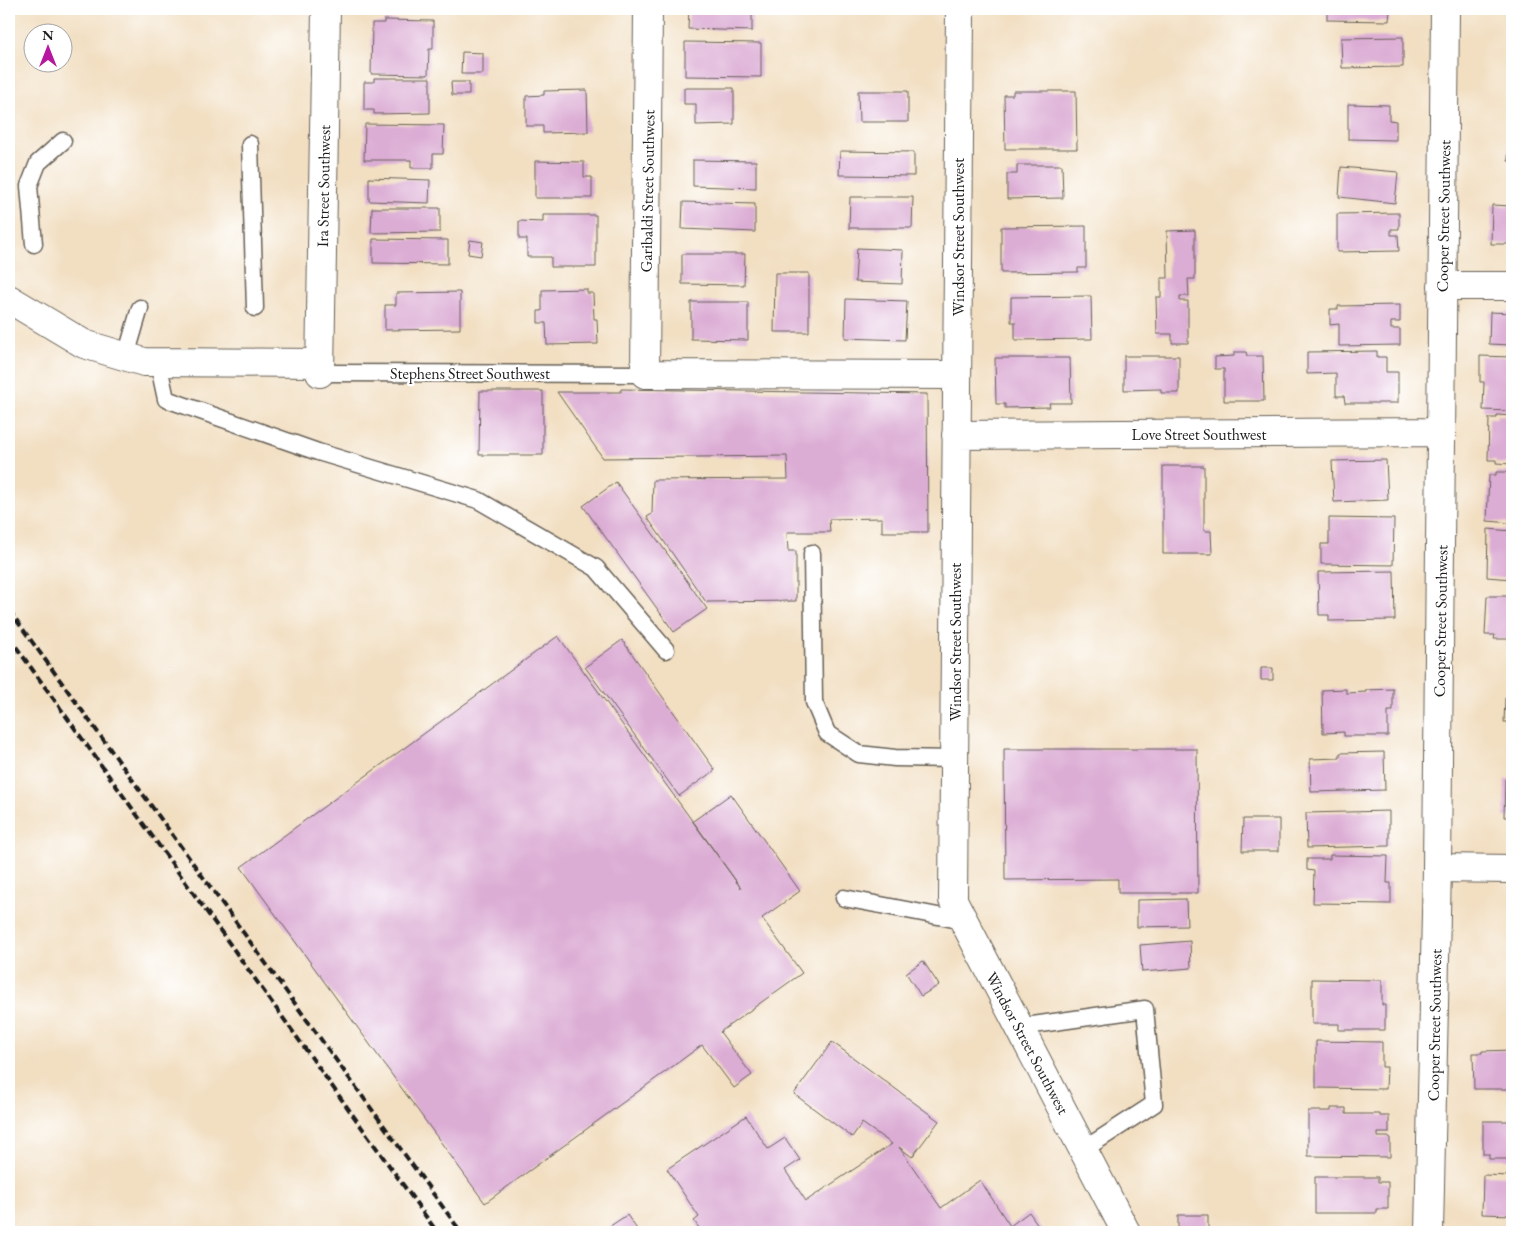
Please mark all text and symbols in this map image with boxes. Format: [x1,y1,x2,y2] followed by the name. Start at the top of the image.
[22,22,72,72] north arrow
[42,26,54,44] text: N
[636,109,659,273] street label: Garibaldi Street Southwest
[312,125,335,247] street label: Ira Street Southwest
[1432,140,1455,292] street label: Cooper Street Southwest
[948,158,969,316] street label: Windsor Street Southwest
[390,363,550,384] street label: Stephens Street Southwest
[1131,424,1267,445] street label: Love Street Southwest
[1429,545,1452,697] street label: Cooper Street Southwest
[945,563,966,721] street label: Windsor Street Southwest
[1423,949,1446,1101] street label: Cooper Street Southwest
[981,968,1074,1118] street label: Windsor Street Southwest

